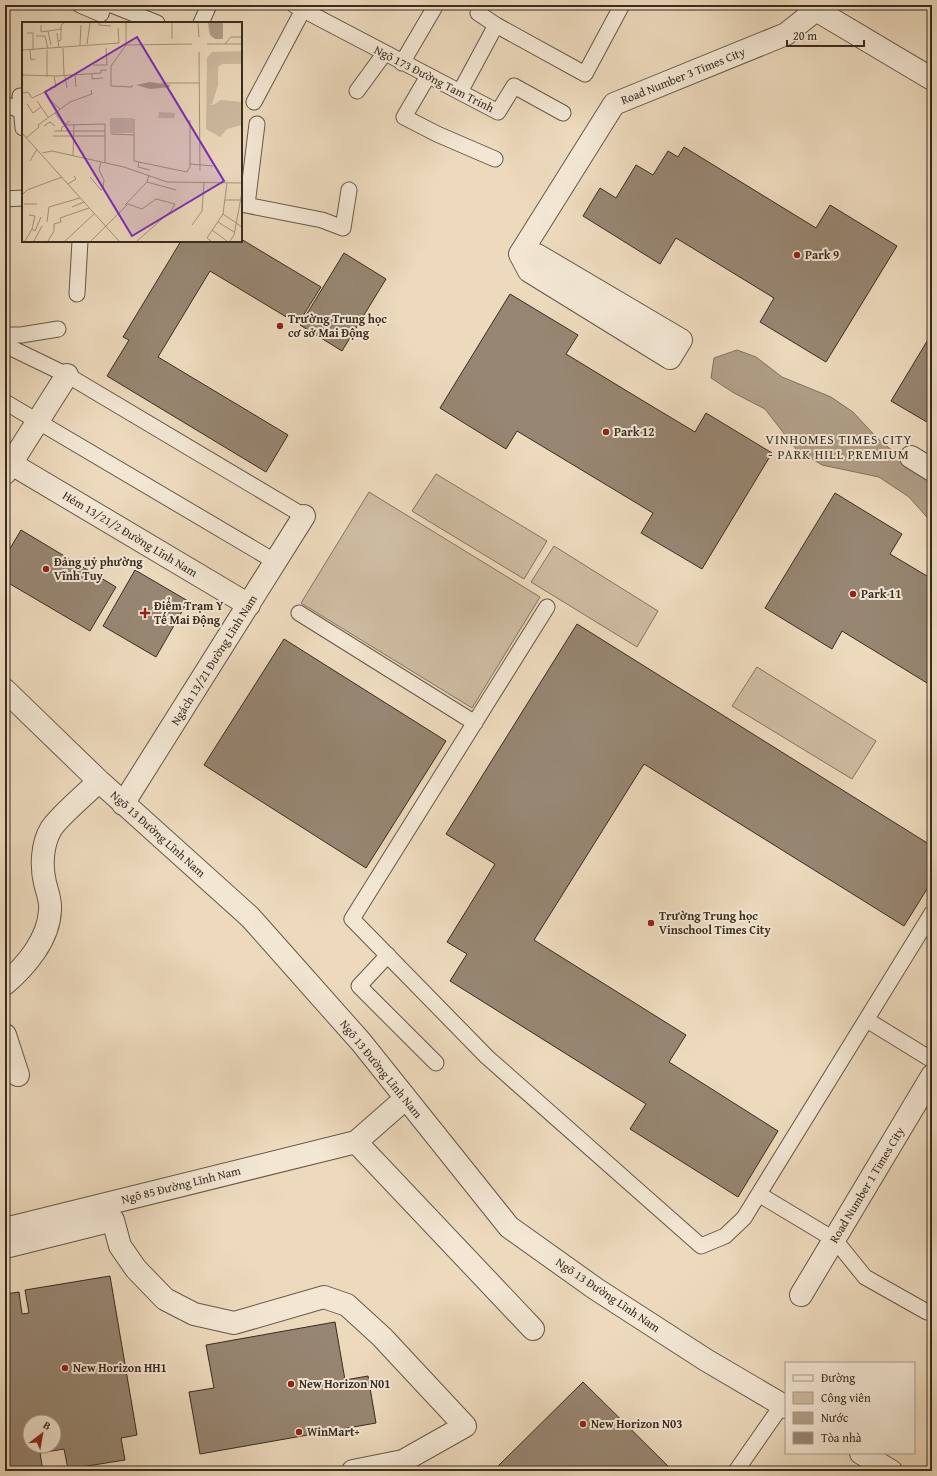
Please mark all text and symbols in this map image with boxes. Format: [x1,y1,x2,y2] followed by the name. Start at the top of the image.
[22,22,242,242] inset map
[787,22,864,48] scale bar
[793,27,817,44] text: 20 m
[371,41,497,116] street label: Ngõ 173 Đường Tam Trinh
[618,43,748,108] street label: Road Number 3 Times City
[805,246,839,263] place label: Park 9
[792,250,802,260] marker: Park 9
[288,310,387,341] place label: Trường Trung học cơ sở Mai Động
[275,321,285,331] marker: Trường Trung học cơ sở Mai Động
[614,423,655,440] place label: Park 12
[601,427,611,437] marker: Park 12
[766,430,912,464] district label: VINHOMES TIMES CITY - PARK HILL PREMIUM
[60,487,201,581] street label: Hẻm 13/21/2 Đường Lĩnh Nam
[54,553,143,584] place label: Đảng uỷ phường Vĩnh Tuy
[41,564,51,574] marker: Đảng uỷ phường Vĩnh Tuy
[861,585,902,602] place label: Park 11
[848,589,858,599] marker: Park 11
[166,591,261,728] street label: Ngách 13/21 Đường Lĩnh Nam
[154,597,224,628] place label: Điểm Trạm Y Tế Mai Động
[139,607,151,619] marker: Điểm Trạm Y Tế Mai Động
[107,786,210,881] street label: Ngõ 13 Đường Lĩnh Nam
[659,907,771,938] place label: Trường Trung học Vinschool Times City
[646,918,656,928] marker: Trường Trung học Vinschool Times City
[336,1016,427,1122] street label: Ngõ 13 Đường Lĩnh Nam
[825,1123,908,1246] street label: Road Number 1 Times City
[119,1161,242,1208] street label: Ngõ 85 Đường Lĩnh Nam
[553,1253,664,1336] street label: Ngõ 13 Đường Lĩnh Nam
[73,1359,167,1376] place label: New Horizon HH1
[785,1362,915,1454] legend
[60,1363,70,1373] marker: New Horizon HH1
[821,1369,855,1386] text: Đường
[299,1375,390,1392] place label: New Horizon N01
[286,1379,296,1389] marker: New Horizon N01
[821,1389,871,1406] text: Công viên
[821,1409,849,1426] text: Nước
[22,1414,62,1454] north arrow
[591,1415,682,1432] place label: New Horizon N03
[40,1417,54,1434] text: B
[578,1419,588,1429] marker: New Horizon N03
[307,1423,360,1440] place label: WinMart+
[294,1427,304,1437] marker: WinMart+
[821,1429,862,1446] text: Tòa nhà

